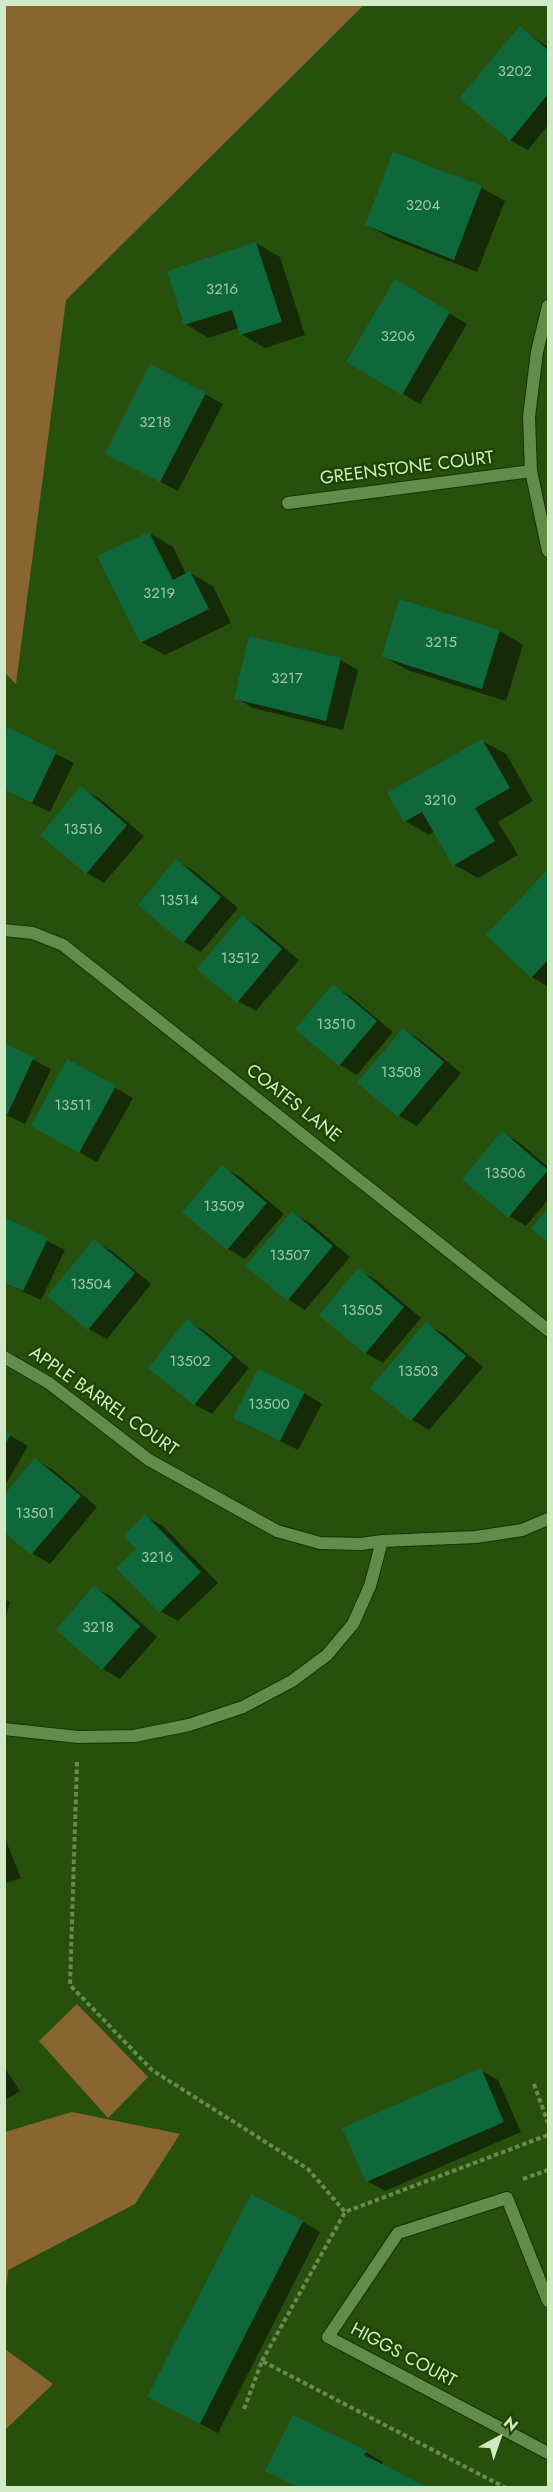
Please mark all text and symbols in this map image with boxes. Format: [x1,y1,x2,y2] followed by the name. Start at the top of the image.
[498,63,532,81] house number: 3202
[406,197,440,215] house number: 3204
[206,281,238,299] house number: 3216
[381,328,415,346] house number: 3206
[139,414,171,432] house number: 3218
[319,448,495,490] street label: GREENSTONE COURT
[143,585,175,603] house number: 3219
[425,634,457,652] house number: 3215
[271,670,303,688] house number: 3217
[424,792,456,810] house number: 3210
[64,821,102,839] house number: 13516
[160,892,198,910] house number: 13514
[221,950,259,968] house number: 13512
[316,1016,356,1034] house number: 13510
[241,1060,345,1148] street label: COATES LANE
[381,1064,421,1082] house number: 13508
[55,1097,91,1115] house number: 13511
[484,1165,526,1183] house number: 13506
[203,1198,245,1216] house number: 13509
[270,1247,310,1265] house number: 13507
[70,1276,112,1294] house number: 13504
[342,1302,382,1320] house number: 13505
[25,1343,181,1461] street label: APPLE BARREL COURT
[170,1353,210,1371] house number: 13502
[398,1363,438,1381] house number: 13503
[248,1396,290,1414] house number: 13500
[15,1505,55,1523] house number: 13501
[141,1549,173,1567] house number: 3216
[82,1619,114,1637] house number: 3218
[346,2319,460,2393] street label: HIGGS COURT
[469,2408,529,2468] north arrow
[499,2411,523,2437] text: N

